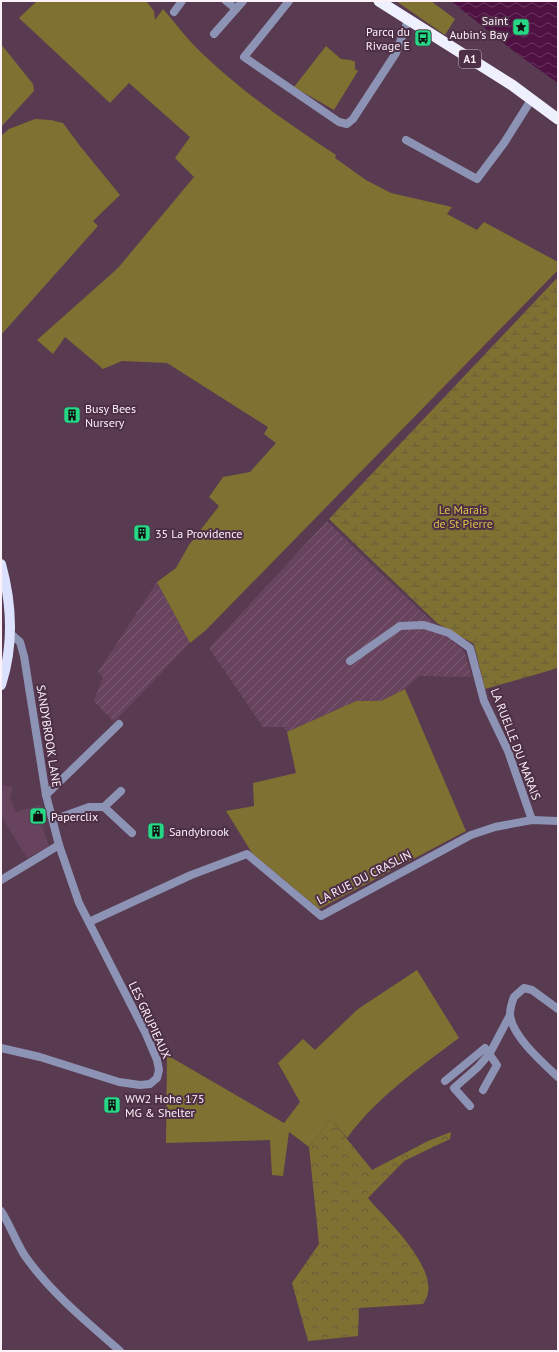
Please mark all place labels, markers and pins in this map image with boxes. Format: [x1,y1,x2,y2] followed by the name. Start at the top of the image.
[450,13,508,42] place label: Saint Aubin's Bay
[511,17,531,37] place icon: Saint Aubin's Bay
[366,24,410,53] place label: Parcq du Rivage E
[413,28,433,48] bus stop icon: Parcq du Rivage E
[85,401,136,430] place label: Busy Bees Nursery
[62,405,82,425] building icon: Busy Bees Nursery
[132,523,152,543] building icon: 35 La Providence
[155,526,242,541] place label: 35 La Providence
[28,806,48,826] shop icon: Paperclix
[51,809,98,824] place label: Paperclix
[146,821,166,841] building icon: Sandybrook
[169,824,229,839] place label: Sandybrook
[125,1091,205,1120] place label: WW2 Hohe 175 MG & Shelter
[102,1095,122,1115] building icon: WW2 Hohe 175 MG & Shelter

